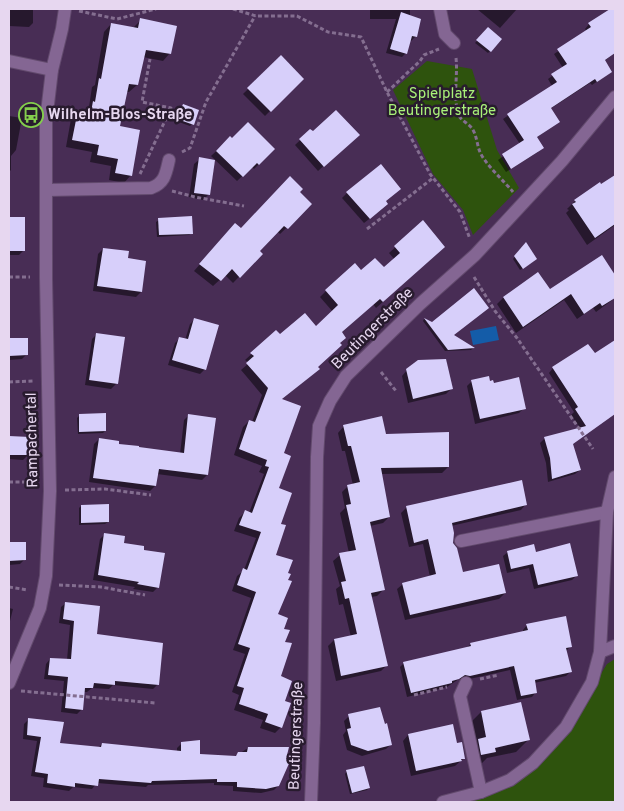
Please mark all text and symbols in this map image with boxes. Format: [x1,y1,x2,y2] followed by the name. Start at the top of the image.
[388,85,496,121] park label: Spielplatz Beutingerstraße
[18,102,44,128] bus stop icon: Wilhelm-Blos-Straße
[48,106,192,125] place label: Wilhelm-Blos-Straße
[328,284,418,374] street label: Beutingerstraße
[23,392,43,488] street label: Rampachertal
[286,682,308,790] street label: Beutingerstraße

